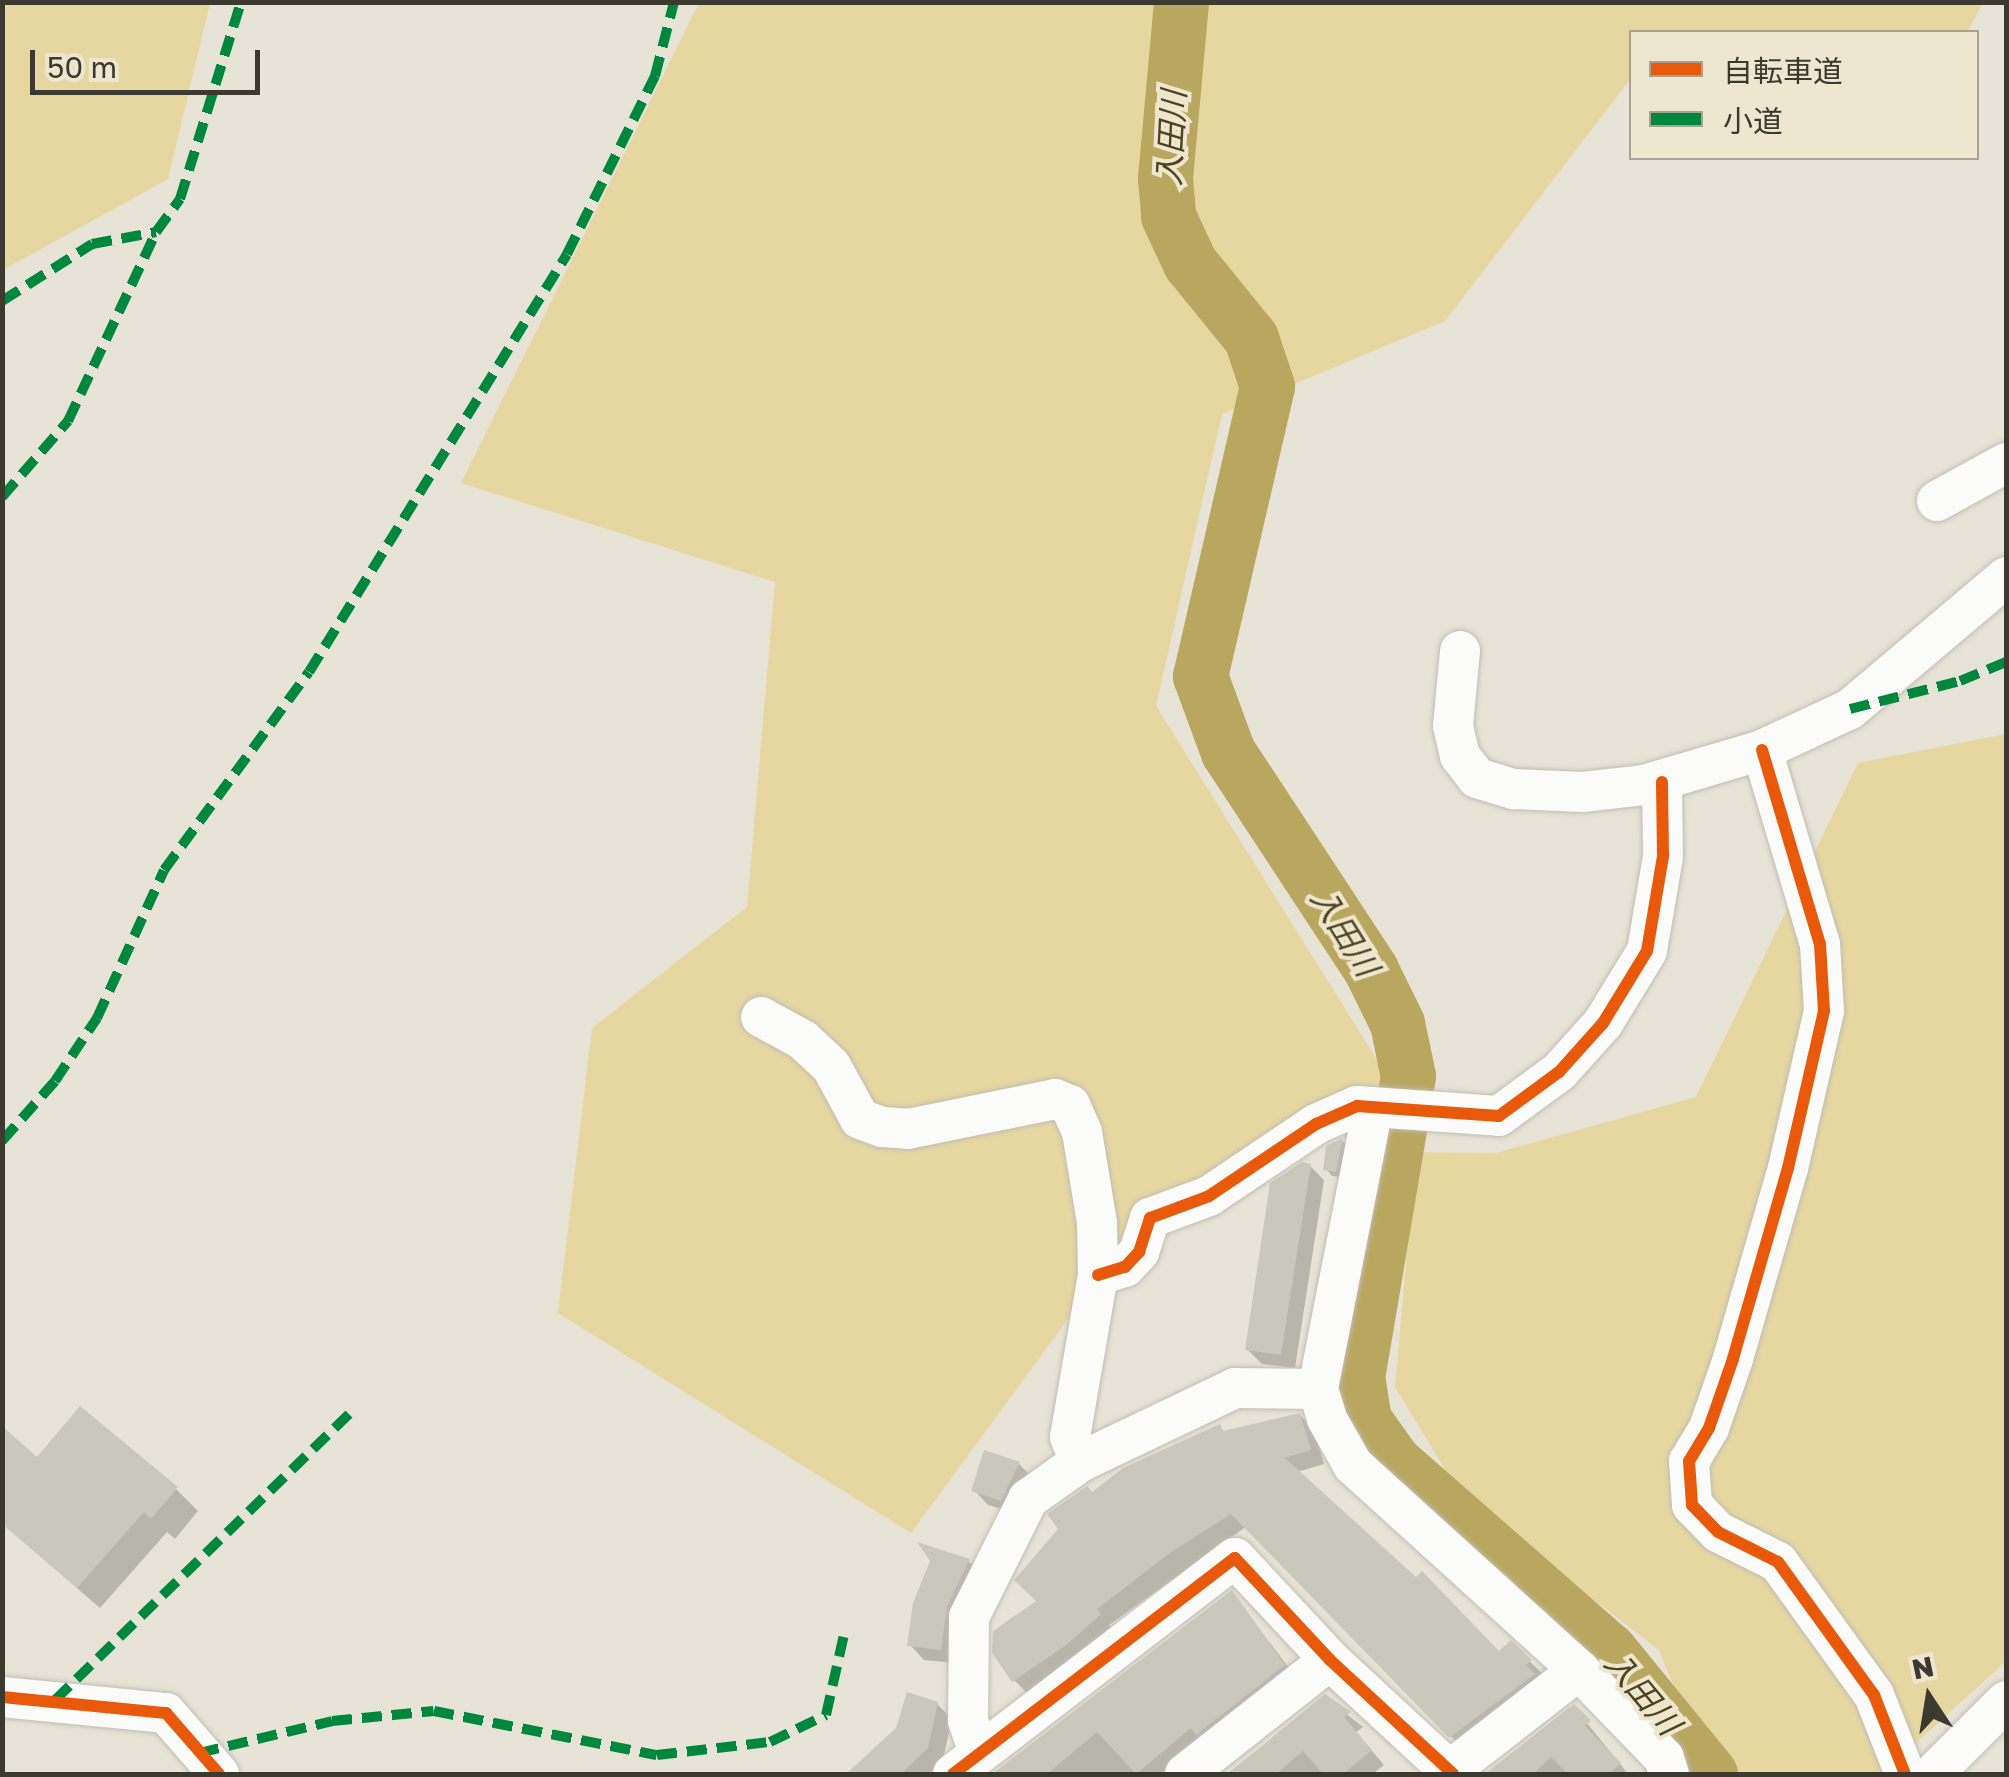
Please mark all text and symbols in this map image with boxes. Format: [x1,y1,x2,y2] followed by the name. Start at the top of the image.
[35,30,265,92] scale bar
[1629,30,1979,160] legend
[47,49,117,85] text: 50 m
[1723,53,1843,89] text: 自転車道
[1149,89,1193,187] water label: 入田川
[1723,103,1783,139] text: 小道
[1303,881,1387,983] water label: 入田川
[1597,1644,1689,1742] water label: 入田川
[1879,1647,1979,1747] north arrow
[1909,1649,1936,1686] text: N

